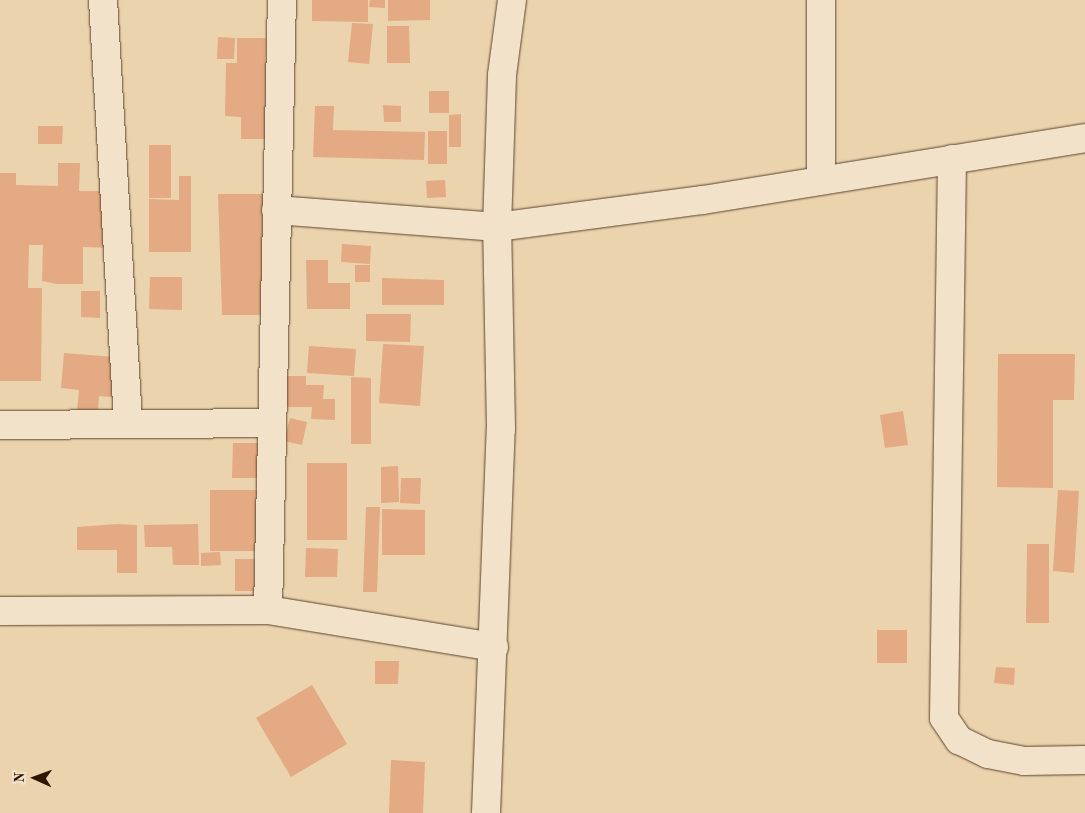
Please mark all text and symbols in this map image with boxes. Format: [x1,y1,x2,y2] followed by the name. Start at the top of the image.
[10,753,60,803] north arrow
[13,772,27,783] text: N

